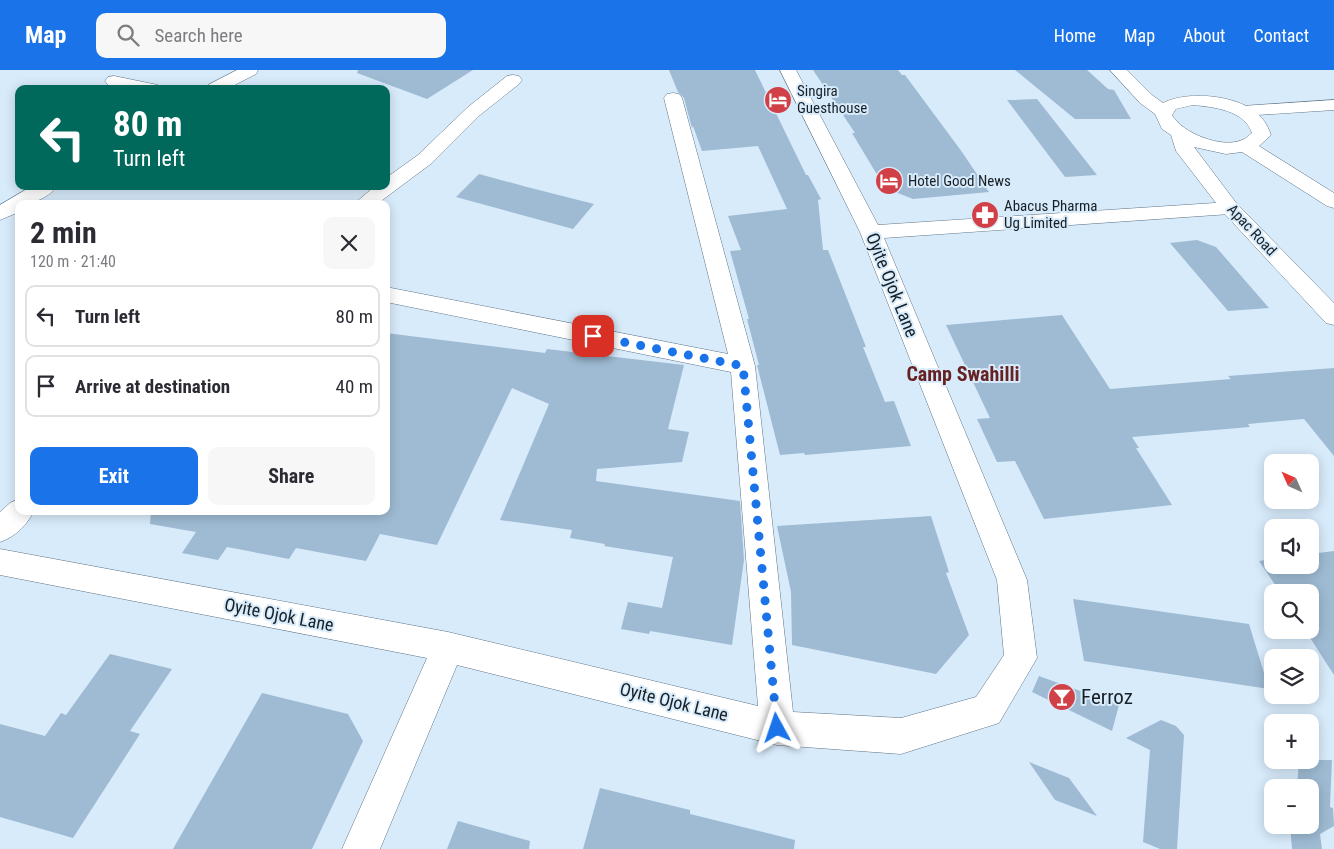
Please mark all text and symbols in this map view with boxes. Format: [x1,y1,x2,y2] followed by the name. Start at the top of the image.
[96,13,446,58] search box
[25,21,66,49] text: Map
[114,21,142,49] icon: search
[154,24,243,47] text: Search here
[1054,25,1096,46] text: Home
[1124,25,1155,46] text: Map
[1183,25,1225,46] text: About
[1253,25,1309,46] text: Contact
[797,82,867,117] place label: Singira Guesthouse
[763,85,793,115] hotel icon: Singira Guesthouse
[113,104,182,145] text: 80 m
[30,105,95,170] icon: left
[113,146,185,171] text: Turn left
[874,166,904,196] hotel icon: Hotel Good News
[908,172,1011,190] place label: Hotel Good News
[1004,197,1098,232] place label: Abacus Pharma Ug Limited
[970,200,1000,230] pharmacy icon: Abacus Pharma Ug Limited
[1224,201,1280,259] street label: Apac Road
[30,215,97,250] text: 2 min
[323,217,375,269] button: close
[862,230,923,340] street label: Oyite Ojok Lane
[30,252,116,271] text: 120 m · 21:40
[32,302,60,330] icon: left
[75,305,140,328] text: Turn left
[336,305,373,328] text: 80 m
[572,315,614,357] pin
[579,322,607,350] icon: arrive
[906,362,1020,386] district label: Camp Swahilli
[32,372,60,400] icon: arrive
[75,375,230,398] text: Arrive at destination
[336,375,373,398] text: 40 m
[30,447,198,505] button: Exit
[208,447,375,505] button: Share
[1264,454,1319,509] north arrow
[1264,454,1319,834] map controls
[1264,519,1319,574] button: sound
[1264,584,1319,639] button: search
[223,594,335,635] street label: Oyite Ojok Lane
[1264,649,1319,704] button: layers
[618,678,730,725] street label: Oyite Ojok Lane
[1047,682,1077,712] bar icon: Ferroz
[1081,685,1133,709] place label: Ferroz
[750,701,802,753] position arrow
[1264,714,1319,769] button: +
[1264,779,1319,834] button: −

